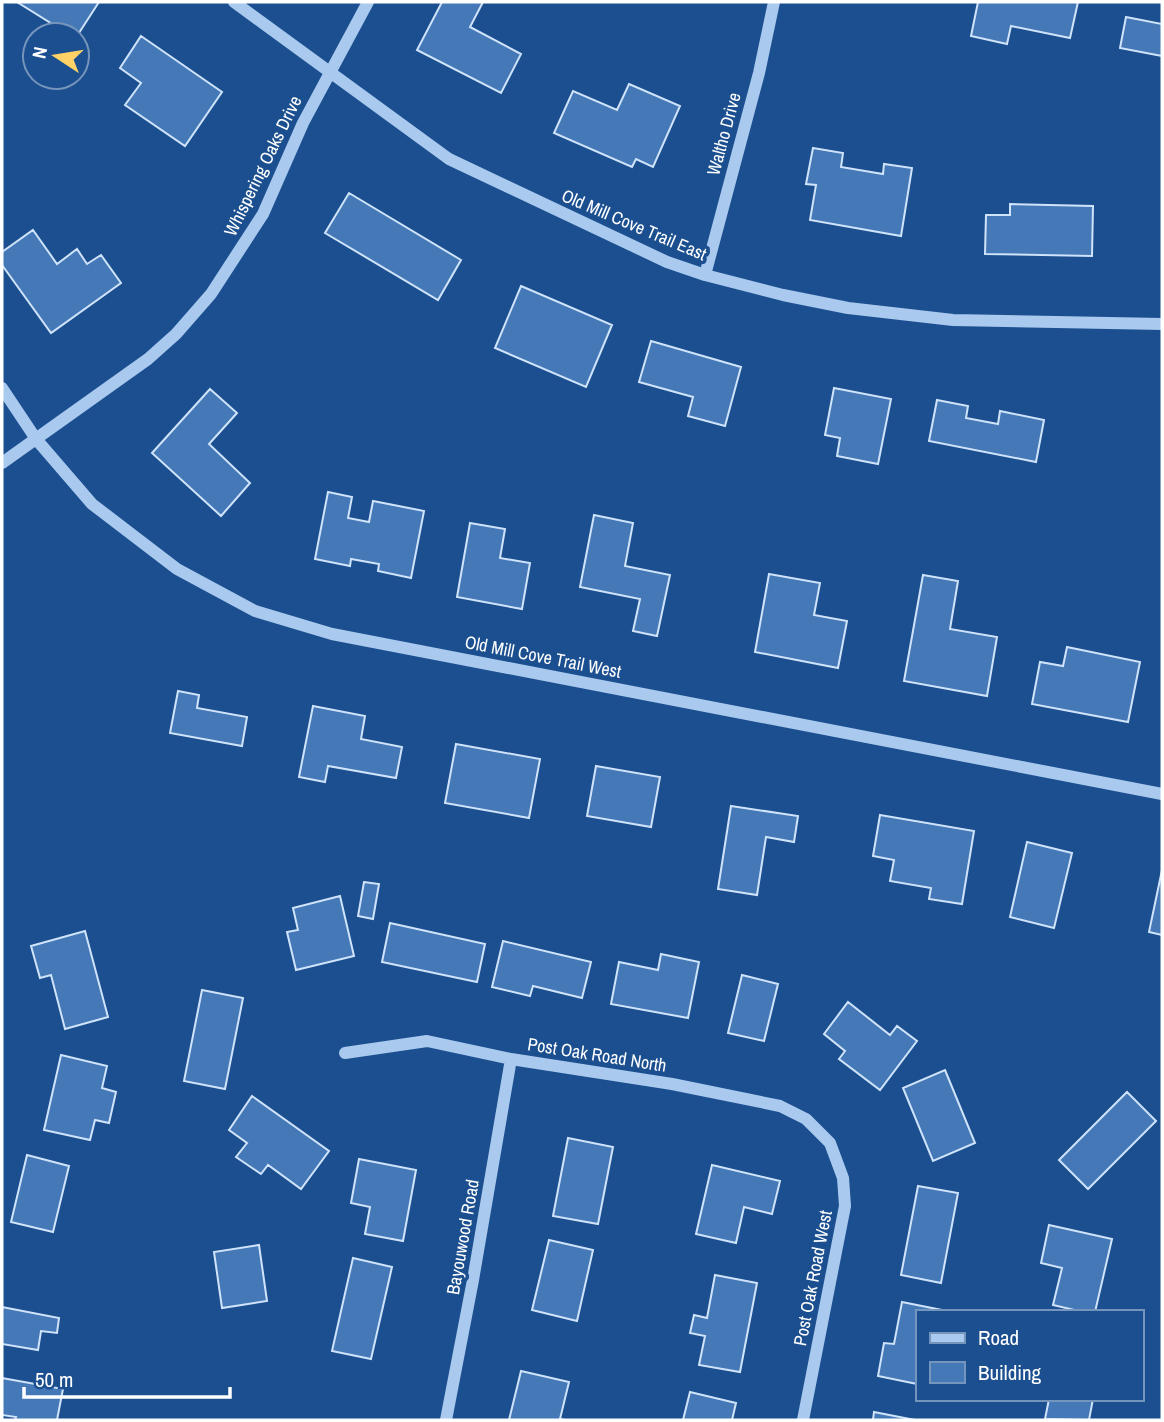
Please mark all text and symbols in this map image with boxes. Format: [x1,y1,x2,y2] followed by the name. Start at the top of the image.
[21,21,91,91] north arrow
[25,44,53,61] text: N
[700,90,747,178] street label: Waltho Drive
[218,91,307,240] street label: Whispering Oaks Drive
[558,183,710,266] street label: Old Mill Cove Trail East
[463,629,623,684] street label: Old Mill Cove Trail West
[526,1031,668,1078] street label: Post Oak Road North
[440,1177,485,1296] street label: Bayouwood Road
[787,1208,838,1348] street label: Post Oak Road West
[916,1310,1143,1401] legend
[978,1323,1019,1352] text: Road
[24,1356,231,1400] scale bar
[978,1358,1042,1387] text: Building
[35,1365,73,1394] text: 50 m

